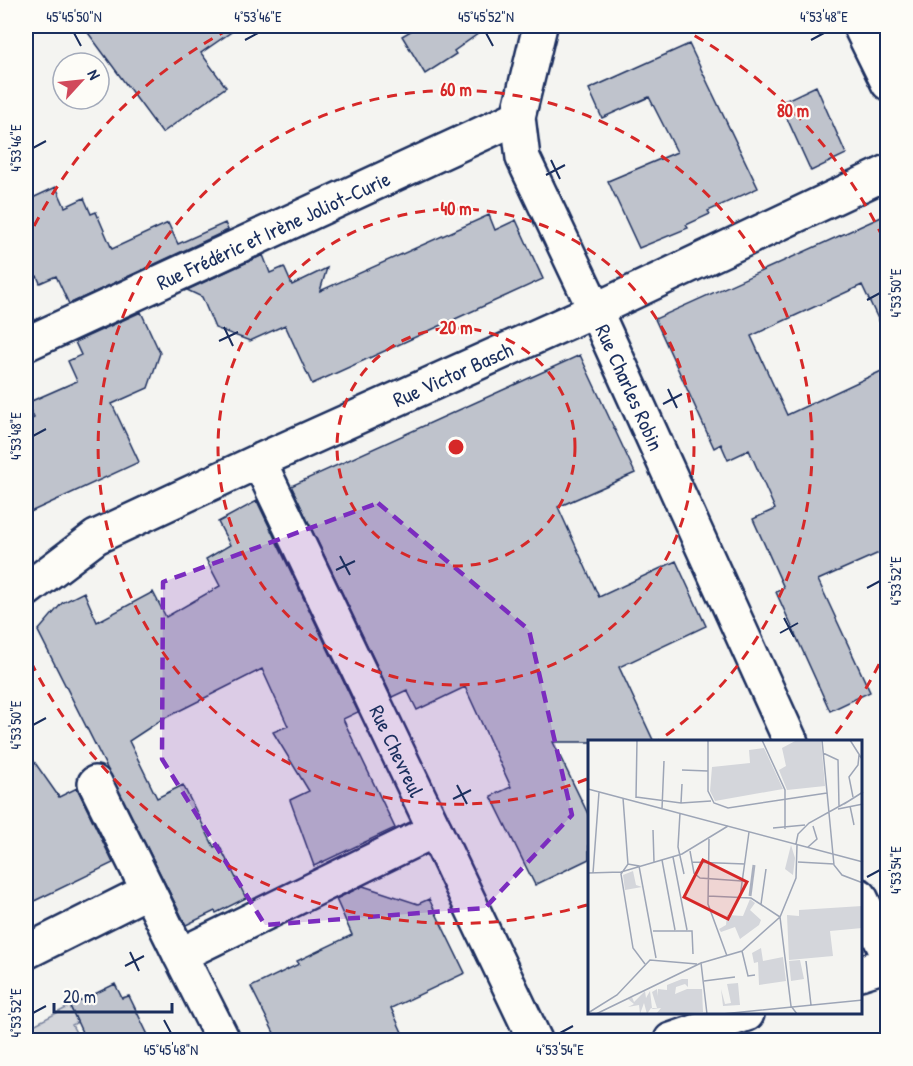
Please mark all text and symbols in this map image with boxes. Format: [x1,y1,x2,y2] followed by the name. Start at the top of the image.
[46,6,102,27] text: 45°45'50"N
[234,6,282,27] text: 4°53'46"E
[458,6,514,27] text: 45°45'52"N
[800,6,848,27] text: 4°53'48"E
[51,51,111,111] north arrow
[83,65,106,83] text: N
[440,77,472,102] text: 60 m
[777,98,809,123] text: 80 m
[5,124,26,172] text: 4°53'46"E
[151,164,394,296] street label: Rue Frédéric et Irène Joliot-Curie
[440,196,472,221] text: 40 m
[885,268,906,317] text: 4°53'50"E
[440,315,472,340] text: 20 m
[589,320,671,455] street label: Rue Charles Robin
[388,334,517,414] street label: Rue Victor Basch
[5,412,26,460] text: 4°53'48"E
[446,437,466,457] centre of rings
[885,556,906,606] text: 4°53'52"E
[5,700,26,749] text: 4°53'50"E
[363,700,432,802] street label: Rue Chevreul
[588,740,862,1015] inset map
[885,846,906,894] text: 4°53'54"E
[54,976,172,1014] scale bar
[63,984,96,1009] text: 20 m
[5,988,26,1038] text: 4°53'52"E
[144,1039,198,1060] text: 45°45'48"N
[536,1039,584,1060] text: 4°53'54"E

